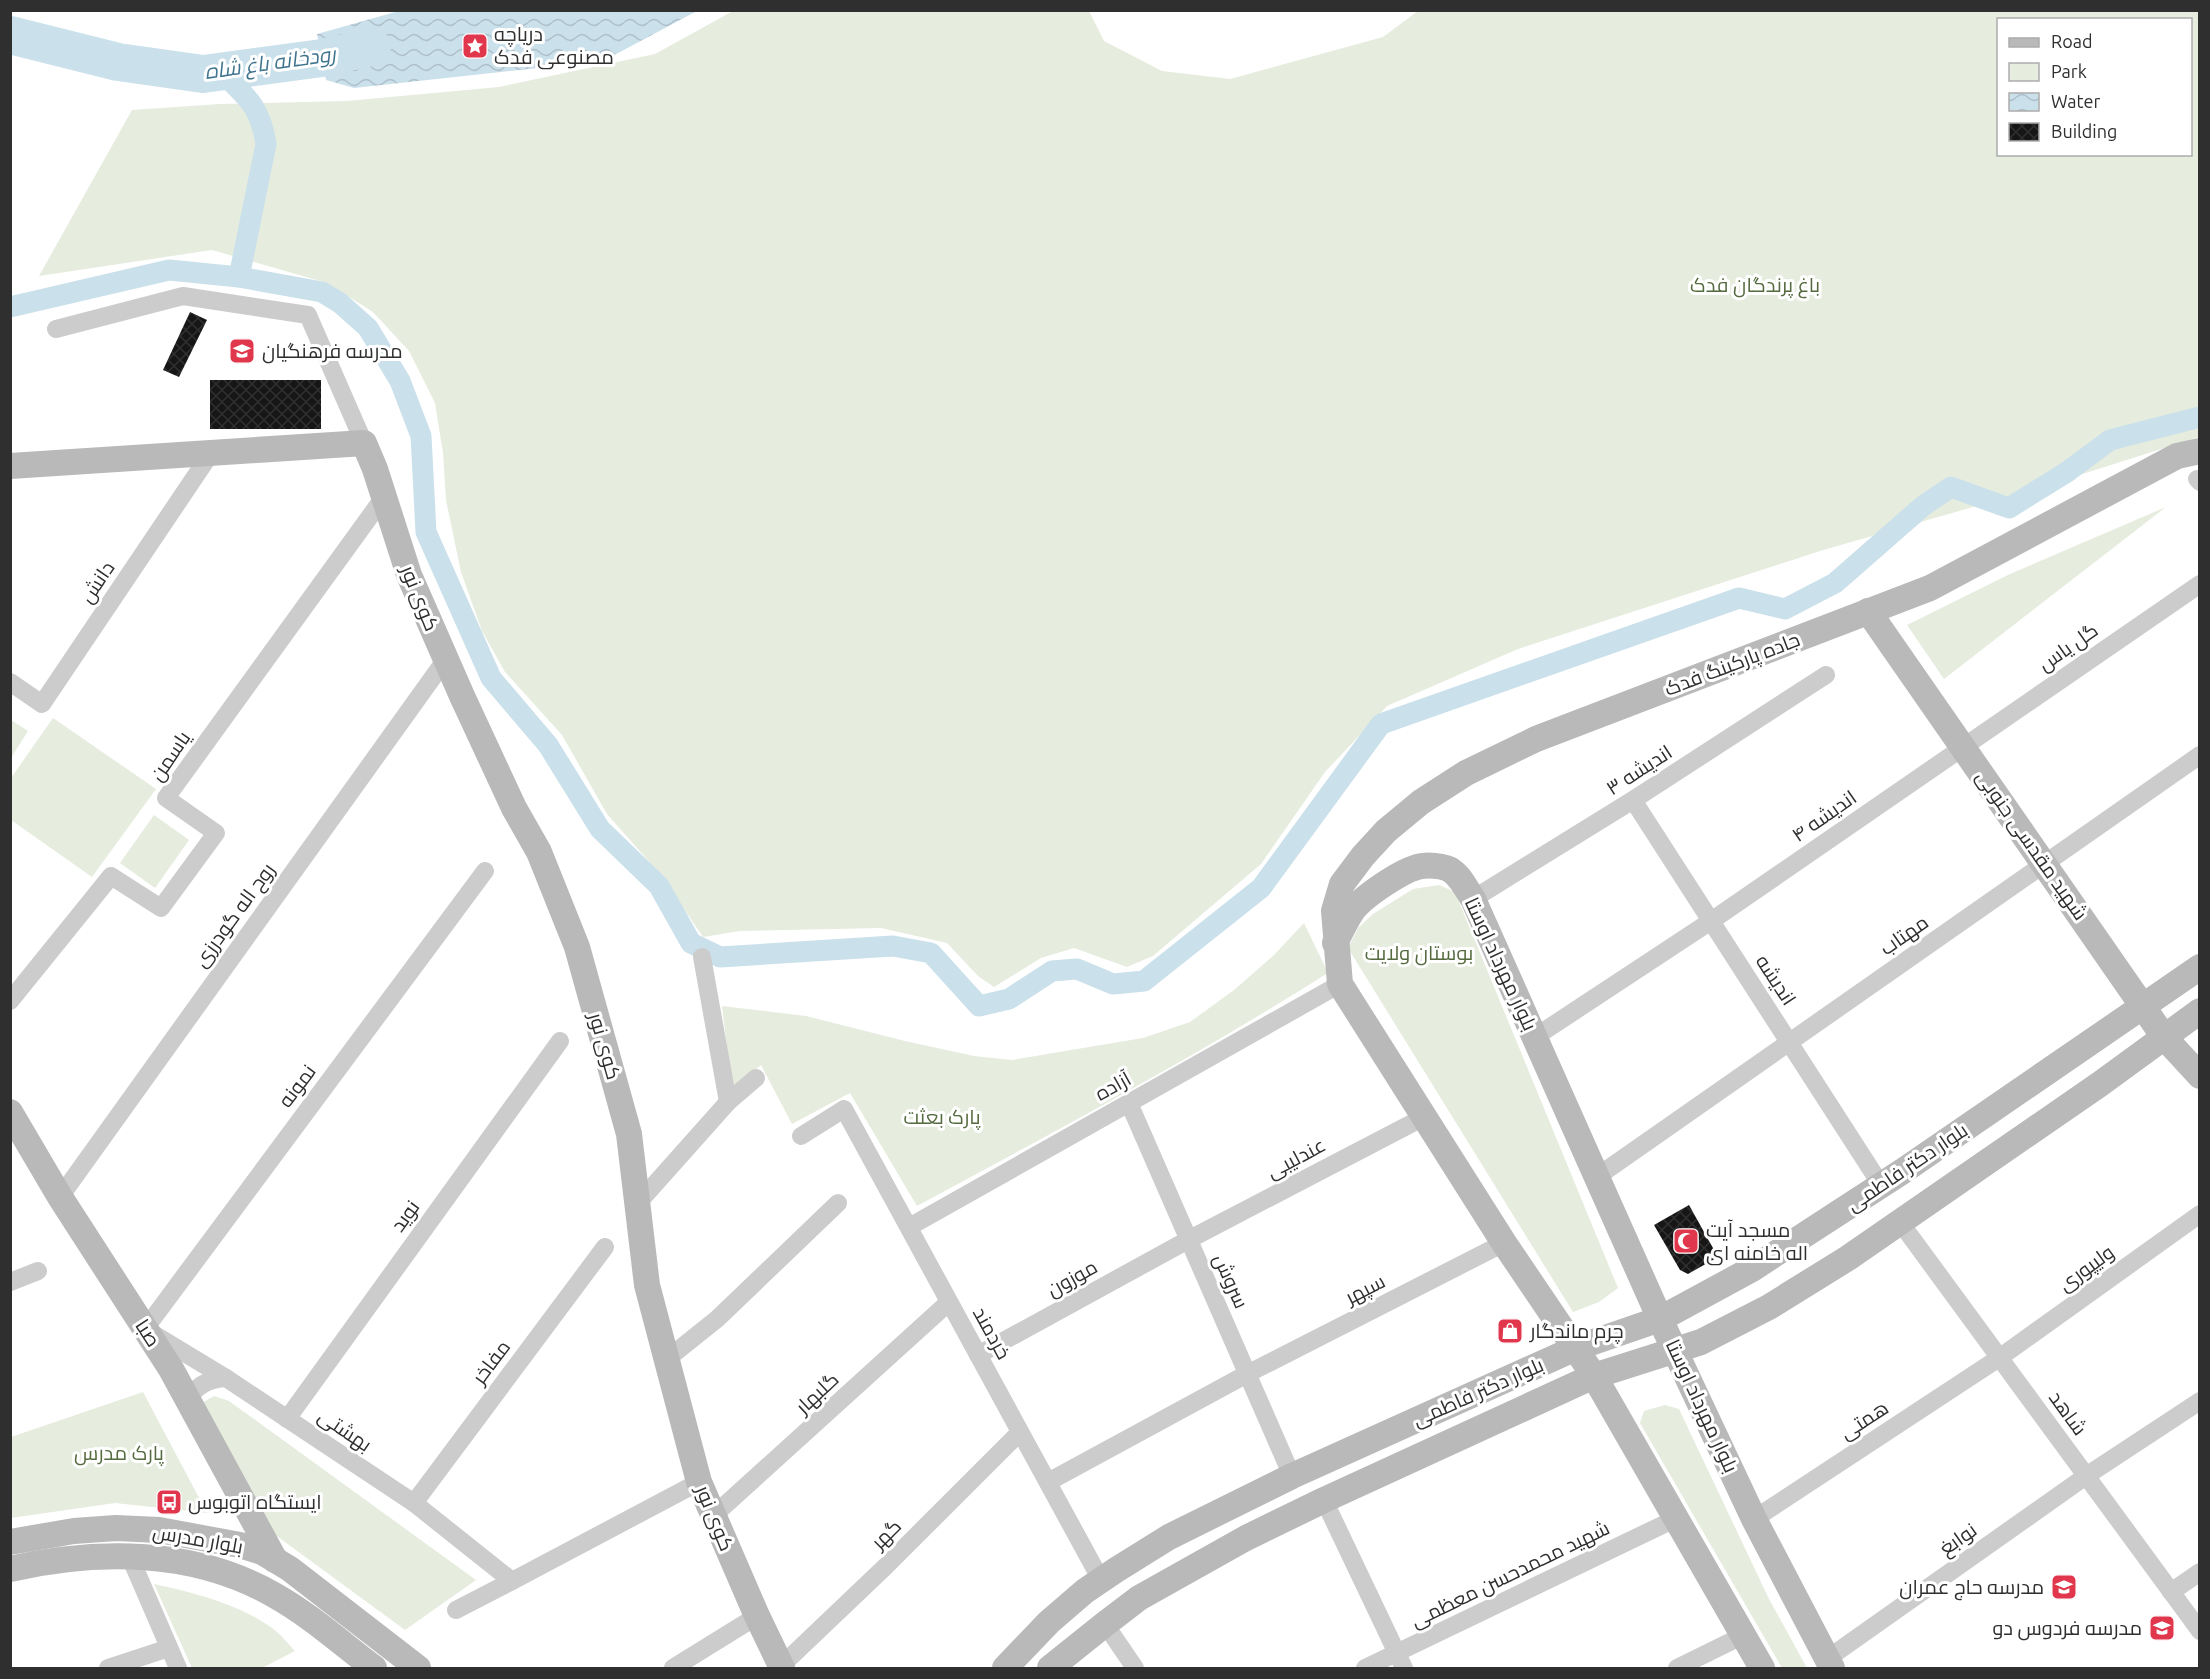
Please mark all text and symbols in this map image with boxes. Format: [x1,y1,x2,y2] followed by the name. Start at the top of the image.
[1997,18,2192,156] legend
[494,22,614,70] place label: دریاچه مصنوعی فدک
[460,31,490,61] place icon: دریاچه مصنوعی فدک
[2051,31,2093,51] text: Road
[203,41,339,86] water label: رودخانه باغ شاه
[2051,61,2087,81] text: Park
[2051,91,2101,111] text: Water
[2051,121,2117,141] text: Building
[1690,273,1820,299] park label: باغ پرندگان فدک
[227,336,257,366] school or university icon: مدرسه فرهنگیان
[262,339,403,364] place label: مدرسه فرهنگیان
[74,557,120,608] street label: دانش
[395,561,444,635] street label: کوی نور
[2033,618,2103,677] street label: گل یاس
[1661,627,1803,702] street label: جاده پارکینگ فدک
[145,726,197,786] street label: یاسمن
[1602,740,1676,799] street label: اندیشه ۳
[1970,765,2093,925] street label: شهید مقدسی جنوبی
[1787,785,1860,846] street label: اندیشه ۴
[188,858,281,973] street label: روح اله گودرزی
[1459,894,1542,1035] street label: بلوار مهرداد اوستا
[1875,910,1933,961] street label: مهتاب
[1365,941,1473,966] park label: بوستان ولایت
[1752,950,1801,1009] street label: اندیشه
[583,1009,626,1083] street label: کوی نور
[273,1060,321,1112] street label: نمونه
[1091,1066,1136,1106] street label: آزاده
[903,1105,981,1130] park label: پارک بعثت
[1842,1118,1973,1217] street label: بلوار دکتر فاطمی
[1262,1133,1330,1184] street label: عندلیبی
[386,1196,424,1236] street label: نوید
[1706,1218,1808,1266] place label: مسجد آیت اله خامنه ای
[1671,1226,1701,1256] mosque icon: مسجد آیت اله خامنه ای
[2054,1240,2119,1297] street label: ولیپوری
[1207,1250,1254,1312] street label: سروش
[1043,1254,1102,1302] street label: موزون
[1340,1269,1389,1310] street label: سپهر
[968,1303,1016,1363] street label: خردمند
[131,1315,166,1351] street label: صبا
[1495,1316,1525,1346] shop icon: چرم ماندگار
[1529,1319,1624,1345] place label: چرم ماندگار
[466,1335,515,1389] street label: مفاخر
[1660,1336,1743,1477] street label: بلوار مهرداد اوستا
[1409,1352,1548,1433] street label: بلوار دکتر فاطمی
[790,1367,844,1420] street label: گلبهار
[2045,1386,2092,1439] street label: شاهد
[1835,1396,1893,1445] street label: همتی
[313,1403,376,1457] street label: بهشتی
[74,1441,165,1466] park label: پارک مدرس
[690,1481,739,1555] street label: کوی نور
[154,1487,184,1517] bus stop icon: ایستگاه اتوبوس
[188,1490,322,1515] place label: ایستگاه اتوبوس
[865,1514,907,1555] street label: گهر
[1407,1515,1614,1634] street label: شهید محمدحسن معظمی
[1935,1518,1983,1562] street label: نوابغ
[151,1519,245,1560] street label: بلوار مدرس
[2049,1572,2079,1602] school or university icon: مدرسه حاج عمران
[1899,1575,2044,1601] place label: مدرسه حاج عمران
[2147,1613,2177,1643] school or university icon: مدرسه فردوس دو
[1992,1616,2142,1641] place label: مدرسه فردوس دو

